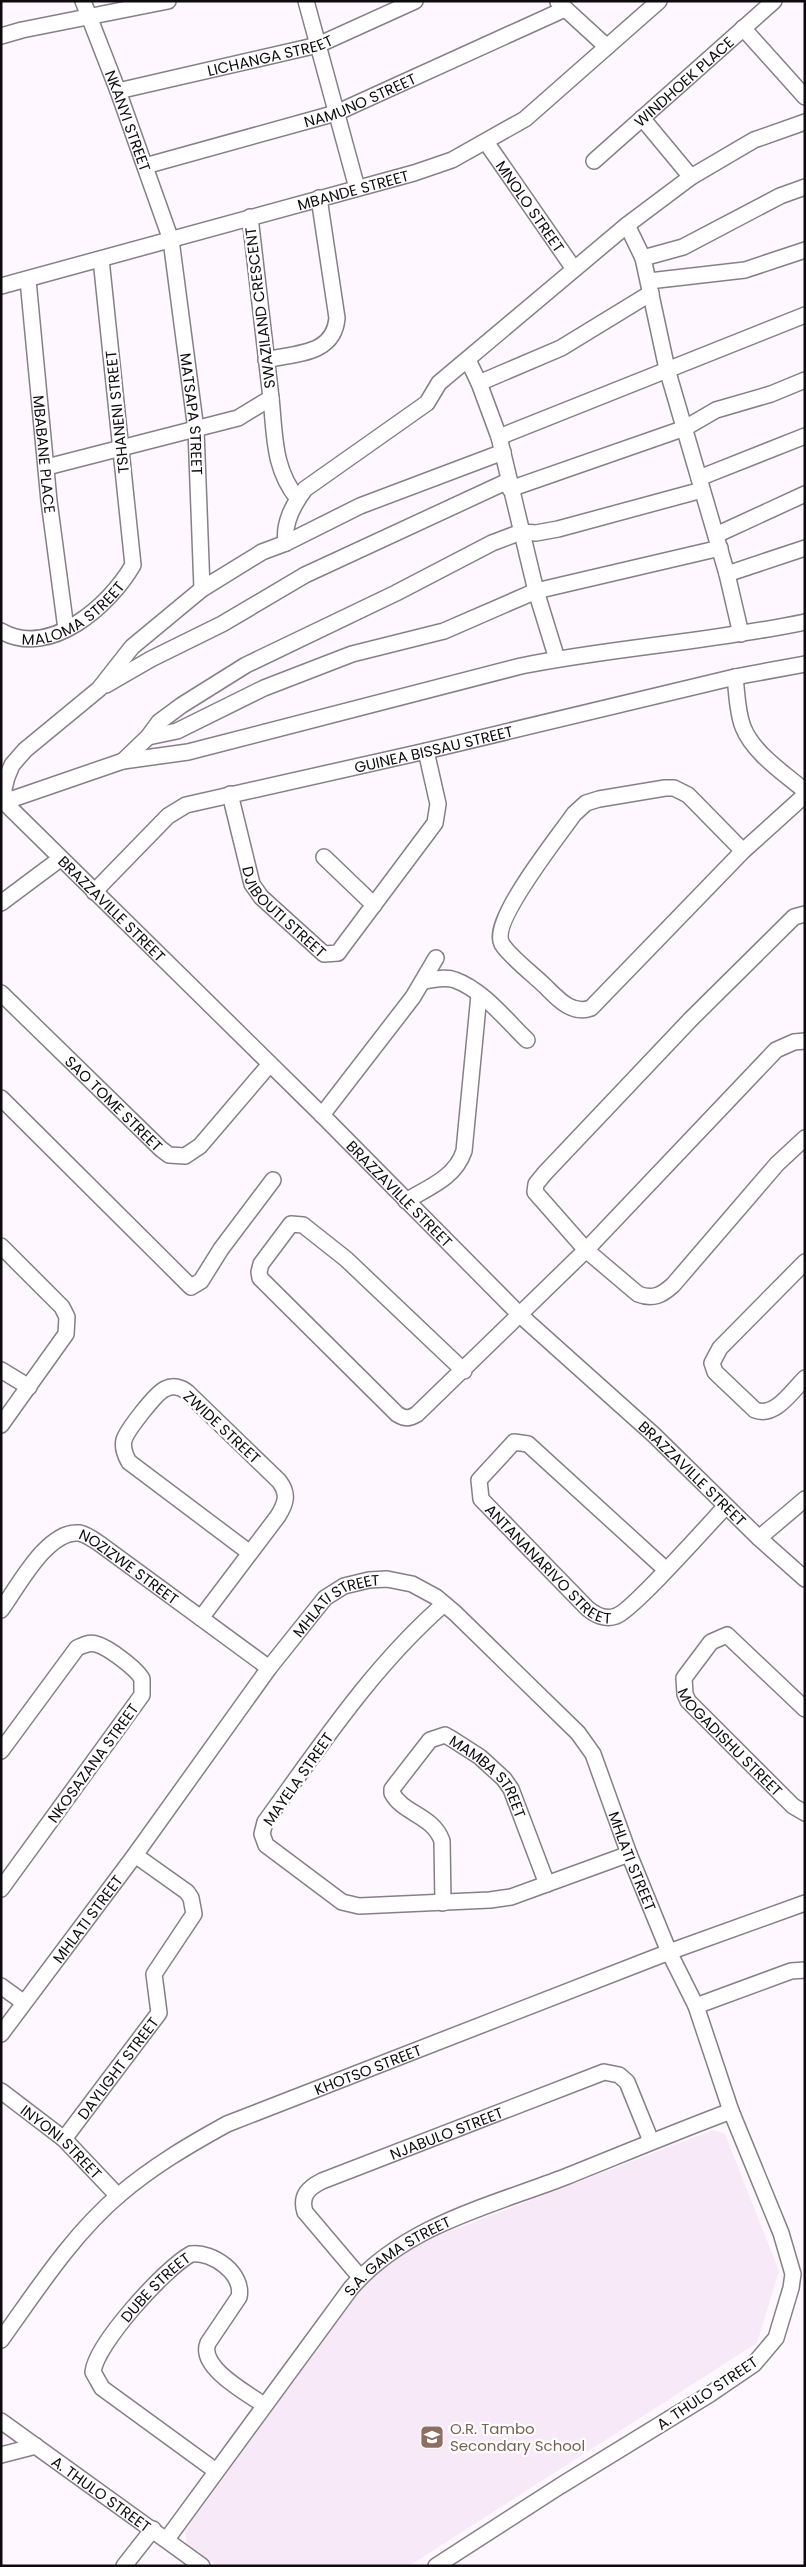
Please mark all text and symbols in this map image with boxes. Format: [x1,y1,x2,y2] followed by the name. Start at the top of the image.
[205,29,336,81] street label: LICHANGA STREET
[629,31,738,131] street label: WINDHOEK PLACE
[100,67,156,174] street label: NKANYI STREET
[301,68,419,132] street label: NAMUNO STREET
[491,156,570,256] street label: MNOLO STREET
[295,164,411,215] street label: MBANDE STREET
[240,226,280,390] street label: SWAZILAND CRESCENT
[100,350,134,474] street label: TSHANENI STREET
[175,352,208,475] street label: MATSAPA STREET
[28,394,61,514] street label: MBABANE PLACE
[21,576,129,649] street label: MALOMA STREET
[352,720,515,777] street label: GUINEA BISSAU STREET
[54,851,170,966] street label: BRAZZAVILLE STREET
[238,864,331,962] street label: DJIBOUTI STREET
[61,1051,168,1156] street label: SAO TOME STREET
[342,1135,458,1252] street label: BRAZZAVILLE STREET
[179,1386,265,1468] street label: ZWIDE STREET
[634,1416,751,1531] street label: BRAZZAVILLE STREET
[481,1499,612,1628] street label: ANTANANARIVO STREET
[76,1523,183,1609] street label: NOZIZWE STREET
[287,1569,380,1641] street label: MHLATI STREET
[673,1684,788,1801] street label: MOGADISHU STREET
[43,1699,143,1827] street label: NKOSAZANA STREET
[258,1728,338,1830] street label: MAYELA STREET
[446,1730,531,1821] street label: MAMBA STREET
[604,1808,662,1914] street label: MHLATI STREET
[47,1870,127,1967] street label: MHLATI STREET
[72,2012,163,2124] street label: DAYLIGHT STREET
[311,2039,425,2100] street label: KHOTSO STREET
[17,2099,107,2183] street label: INYONI STREET
[387,2102,506,2164] street label: NJABULO STREET
[338,2211,454,2300] street label: S.A. GAMA STREET
[115,2247,194,2326] street label: DUBE STREET
[652,2351,762,2435] street label: A. THULO STREET
[450,2418,585,2456] place label: O.R. Tambo Secondary School
[419,2424,445,2450] school or university icon: O.R. Tambo Secondary School
[48,2451,155,2537] street label: A. THULO STREET

